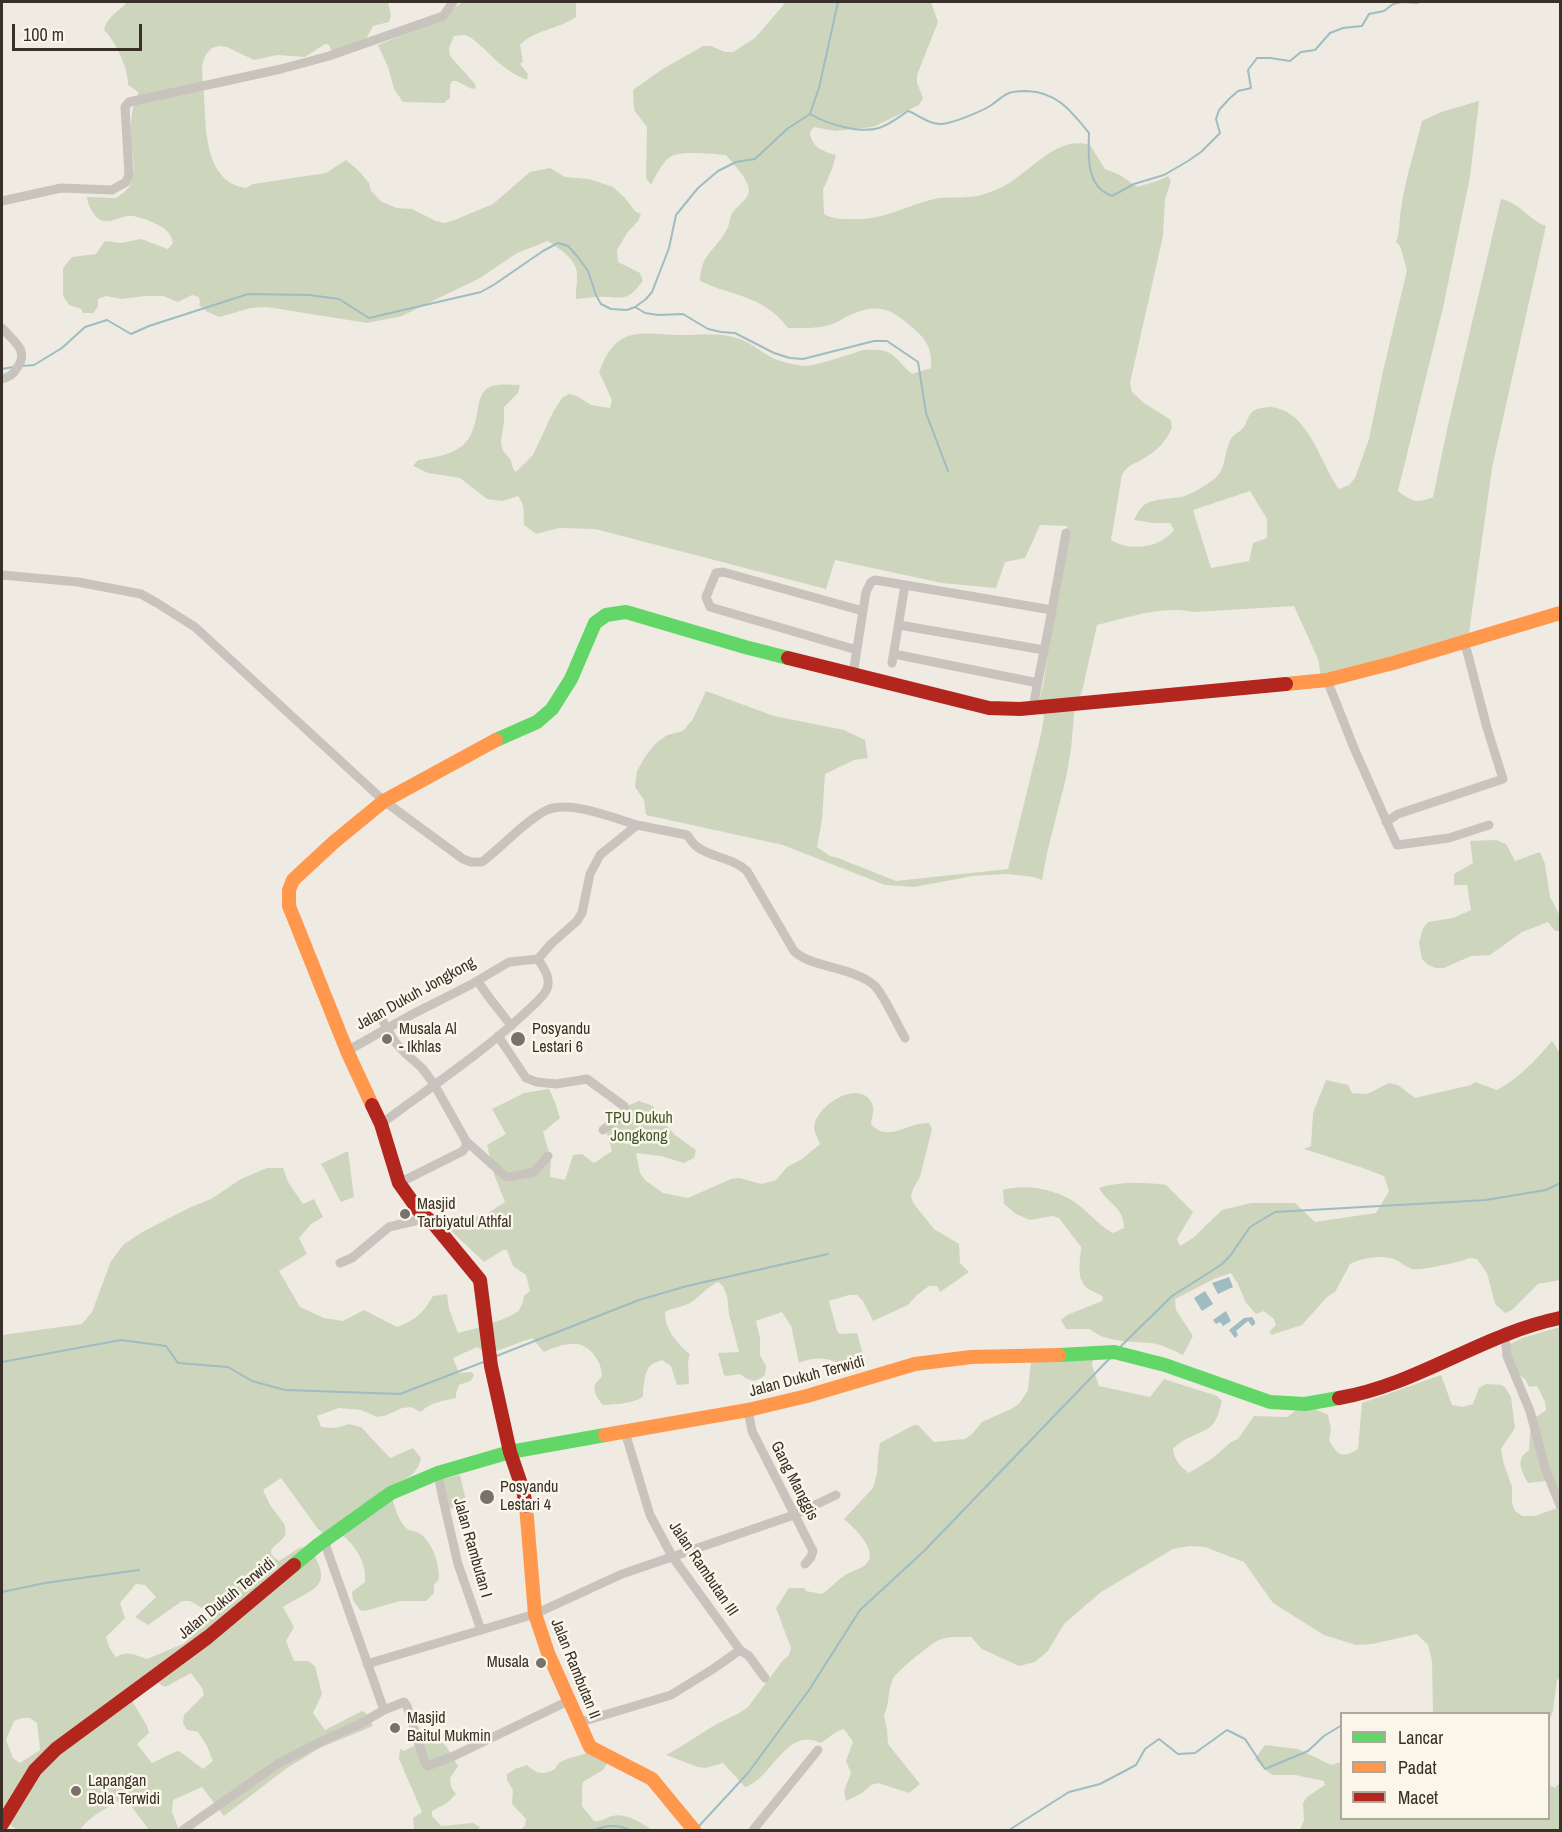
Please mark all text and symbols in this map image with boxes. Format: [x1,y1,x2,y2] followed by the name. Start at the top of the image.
[15,12,146,50] scale bar
[23,22,64,47] text: 100 m
[353,953,479,1035] street label: Jalan Dukuh Jongkong
[399,1020,457,1058] place label: Musala Al - Ikhlas
[532,1020,590,1058] place label: Posyandu Lestari 6
[509,1030,527,1048] marker: Posyandu Lestari 6
[380,1032,394,1046] marker: Musala Al - Ikhlas
[605,1109,673,1147] park label: TPU Dukuh Jongkong
[417,1195,511,1233] place label: Masjid Tarbiyatul Athfal
[398,1207,412,1221] marker: Masjid Tarbiyatul Athfal
[747,1352,867,1402] street label: Jalan Dukuh Terwidi
[766,1438,822,1524] street label: Gang Manggis
[500,1478,558,1516] place label: Posyandu Lestari 4
[478,1488,496,1506] marker: Posyandu Lestari 4
[449,1496,495,1600] street label: Jalan Rambutan I
[664,1518,742,1620] street label: Jalan Rambutan III
[175,1554,279,1644] street label: Jalan Dukuh Terwidi
[546,1616,604,1722] street label: Jalan Rambutan II
[487,1653,529,1673] place label: Musala
[534,1656,548,1670] marker: Musala
[407,1709,491,1747] place label: Masjid Baitul Mukmin
[1340,1712,1550,1820] legend
[388,1721,402,1735] marker: Masjid Baitul Mukmin
[1398,1725,1443,1750] text: Lancar
[1398,1755,1437,1780] text: Padat
[88,1772,160,1810] place label: Lapangan Bola Terwidi
[69,1784,83,1798] marker: Lapangan Bola Terwidi
[1398,1785,1438,1810] text: Macet

